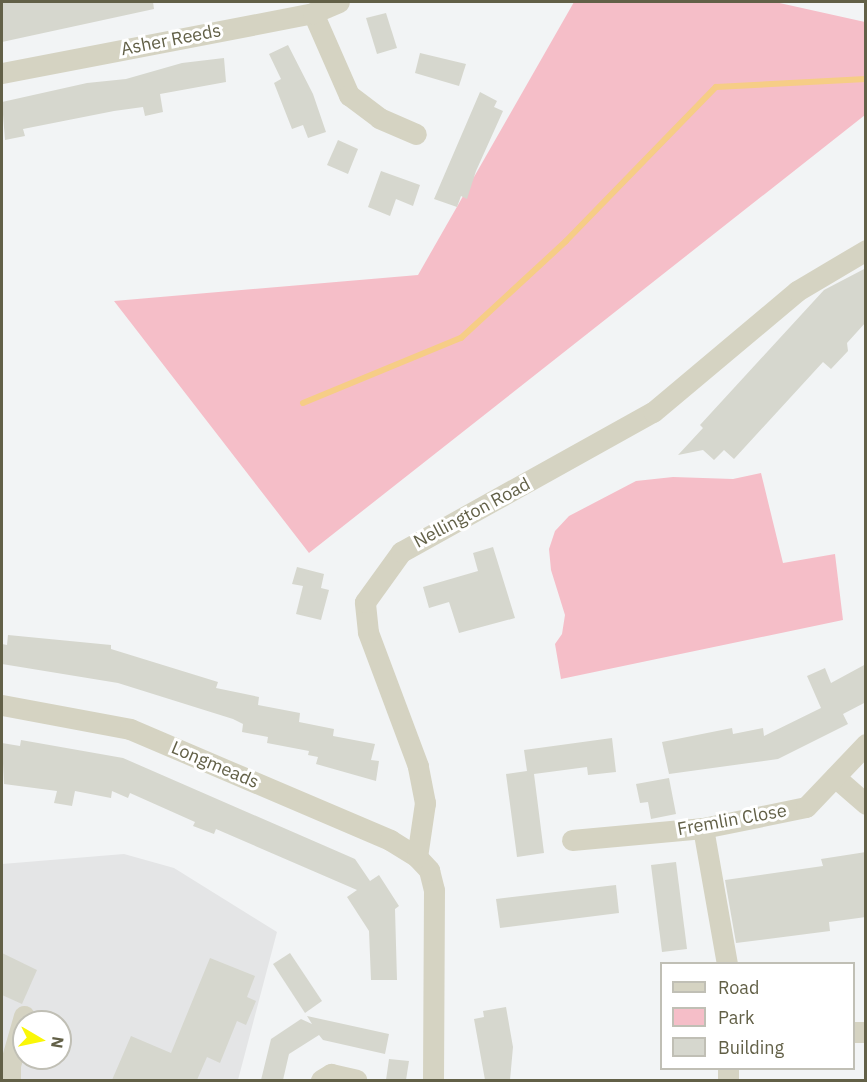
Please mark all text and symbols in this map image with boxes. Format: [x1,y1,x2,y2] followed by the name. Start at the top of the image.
[119,20,223,60] street label: Asher Reeds
[410,473,534,553] street label: Nellington Road
[168,737,262,793] street label: Longmeads
[676,800,788,840] street label: Fremlin Close
[660,962,855,1070] legend
[718,976,759,999] text: Road
[718,1006,754,1029] text: Park
[12,1010,72,1070] north arrow
[47,1035,69,1050] text: N
[718,1036,784,1059] text: Building

